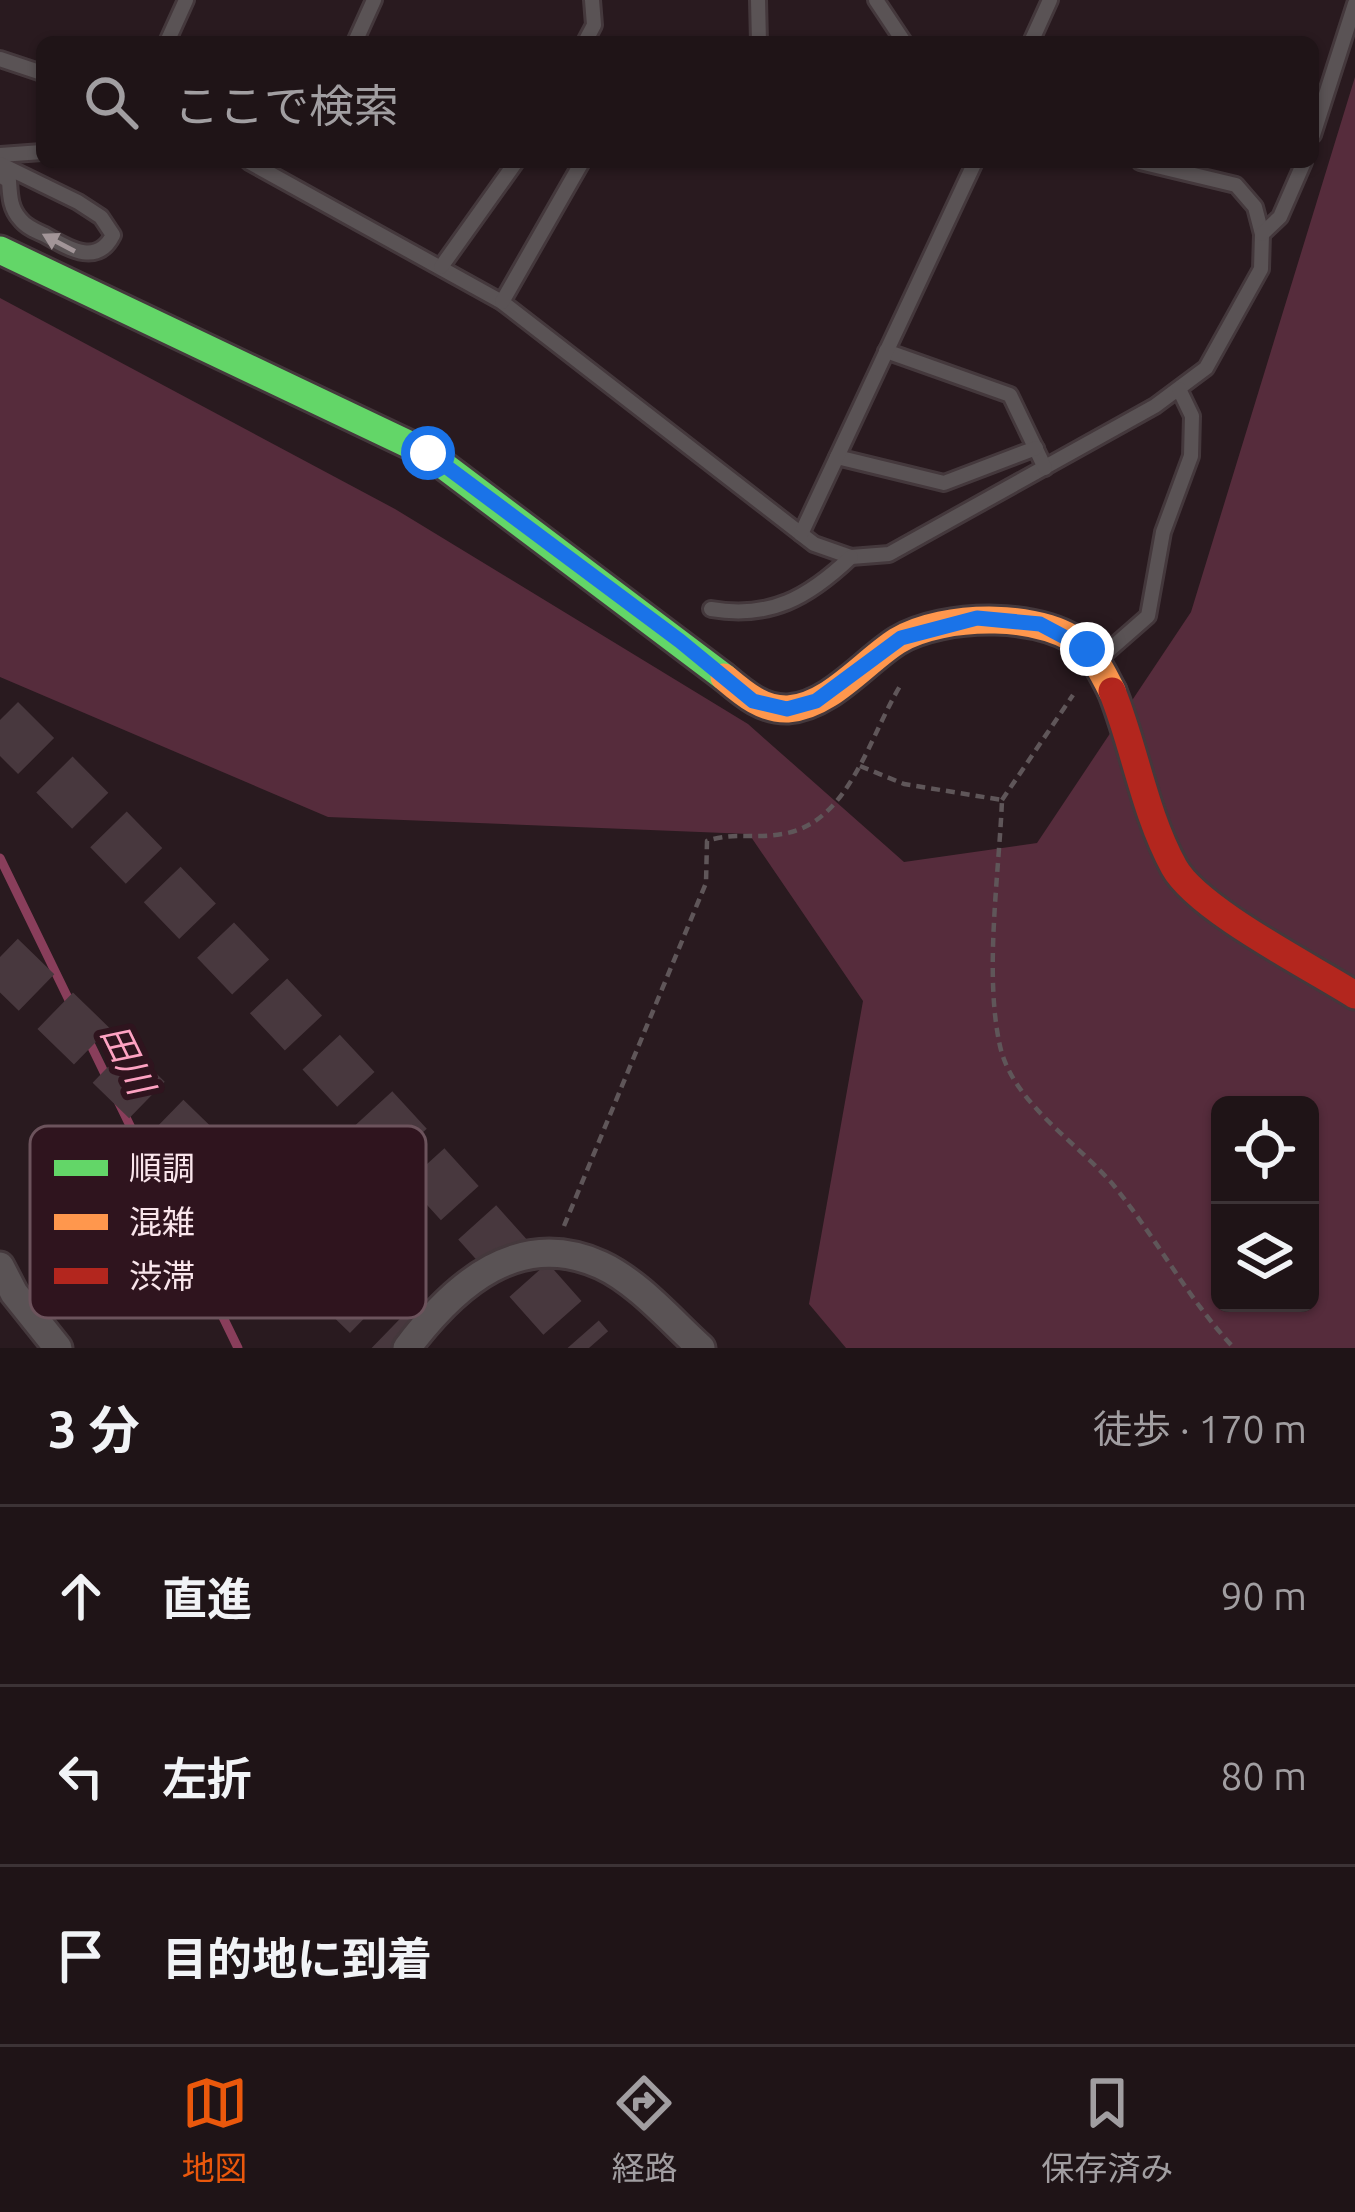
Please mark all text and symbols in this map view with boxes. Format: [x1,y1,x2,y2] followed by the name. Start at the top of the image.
[36,36,1319,168] search box
[78,69,144,135] icon: search
[174,80,399,131] text: ここで検索
[42,233,77,254] one-way arrow
[401,426,455,480] route start
[1060,622,1114,676] route end
[94,1017,164,1104] water label: 田川
[1211,1096,1319,1312] map controls
[1211,1096,1319,1204] button: locate
[30,1126,426,1318] legend
[129,1149,195,1186] text: 順調
[129,1203,195,1240] text: 混雑
[1211,1204,1319,1312] button: layers
[129,1257,195,1294] text: 渋滞
[48,1400,140,1458] text: 3 分
[1093,1407,1307,1450] text: 徒歩 · 170 m
[48,1563,114,1629] icon: ahead
[162,1573,252,1624] text: 直進
[1220,1574,1307,1617] text: 90 m
[48,1743,114,1809] icon: left
[162,1753,252,1804] text: 左折
[1220,1754,1307,1797] text: 80 m
[48,1923,114,1989] icon: arrive
[162,1933,432,1984] text: 目的地に到着
[182,2070,248,2190] tab: 地図
[611,2070,677,2190] tab: 経路
[1041,2070,1173,2190] tab: 保存済み

